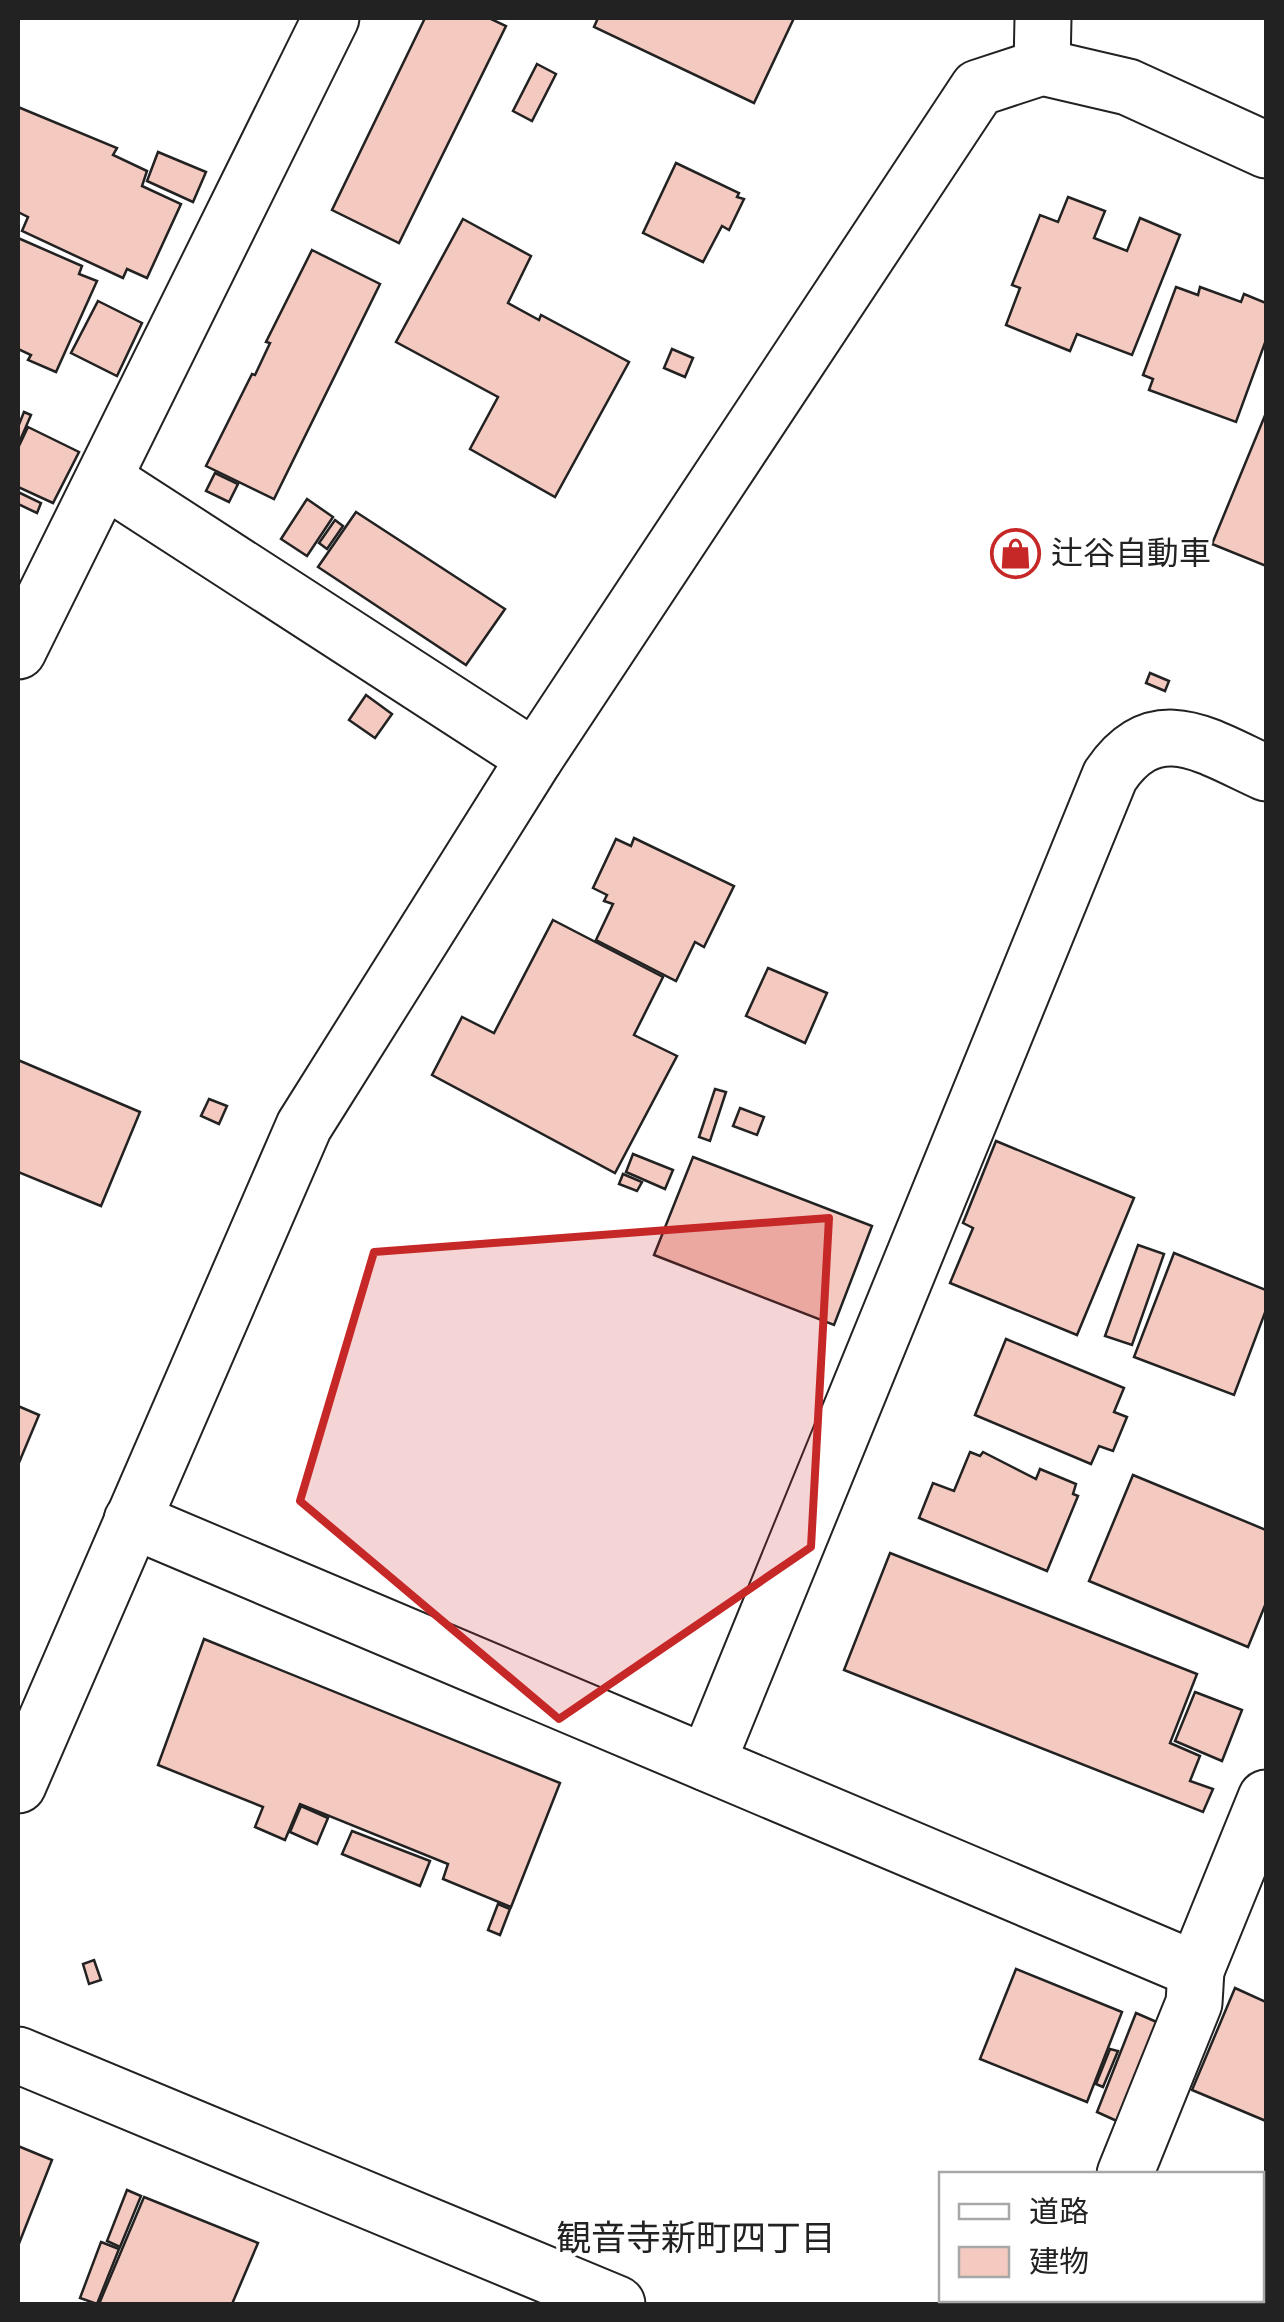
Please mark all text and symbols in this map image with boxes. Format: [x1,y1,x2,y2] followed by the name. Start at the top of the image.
[990,527,1042,579] shop icon: 辻谷自動車
[1051,527,1211,573] place label: 辻谷自動車
[939,2172,1264,2302] legend
[1029,2187,1089,2231] text: 道路
[556,2209,836,2260] district label: 観音寺新町四丁目
[1029,2237,1089,2281] text: 建物

